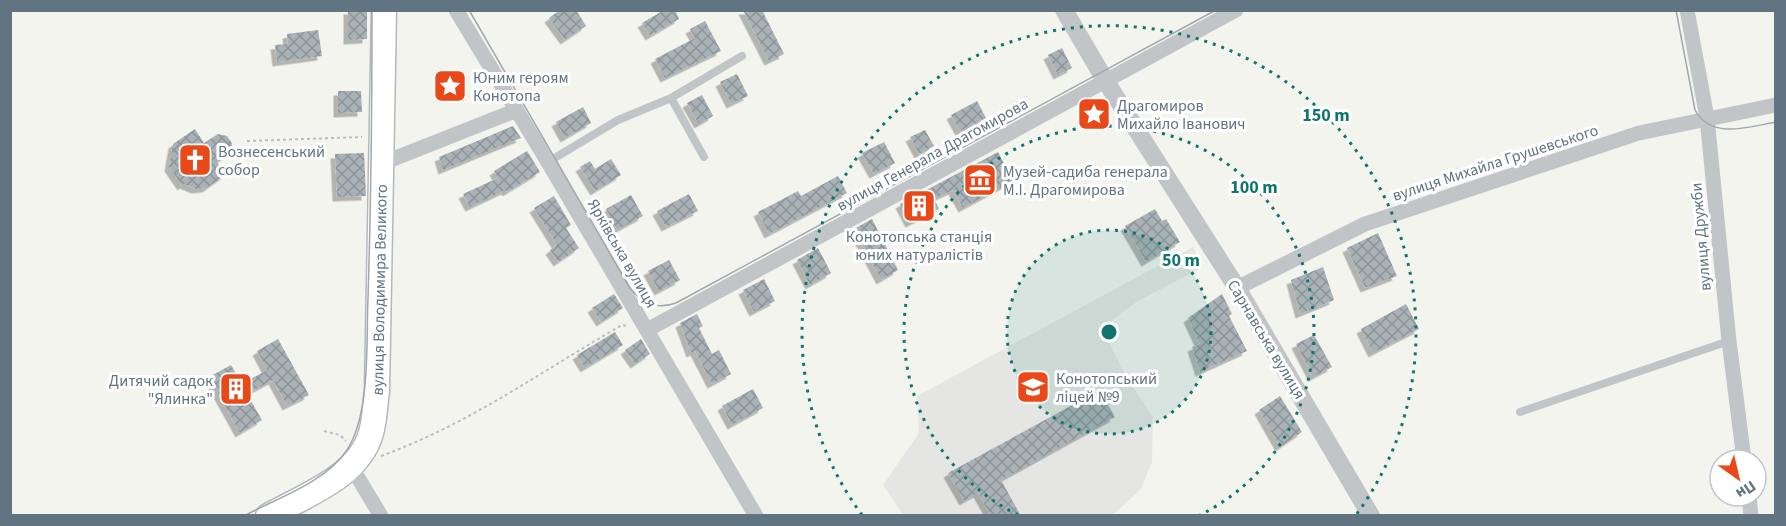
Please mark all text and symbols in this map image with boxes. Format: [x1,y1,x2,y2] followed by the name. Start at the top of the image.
[473,67,569,107] place label: Юним героям Конотопа
[432,68,468,104] place icon: Юним героям Конотопа
[833,93,1032,217] street label: вулиця Генерала Драгомирова
[1117,95,1246,135] place label: Драгомиров Михайло Іванович
[1076,96,1112,132] place icon: Драгомиров Михайло Іванович
[1302,103,1350,128] text: 150 m
[1390,119,1601,207] street label: вулиця Михайла Грушевського
[218,141,325,181] place label: Вознесенський собор
[177,142,213,178] church icon: Вознесенський собор
[1003,161,1168,201] place label: Музей-садиба генерала М.І. Драгомирова
[962,162,998,198] museum icon: Музей-садиба генерала М.І. Драгомирова
[1230,175,1278,200] text: 100 m
[1685,182,1717,292] street label: вулиця Дружби
[366,184,393,397] street label: вулиця Володимира Великого
[901,188,937,224] building icon: Конотопська станція юних натуралістів
[582,195,662,312] street label: Ярківська вулиця
[846,226,992,266] place label: Конотопська станція юних натуралістів
[1162,248,1200,273] text: 50 m
[1222,276,1310,403] street label: Сарнавська вулиця
[1099,322,1119,342] centre of rings
[1056,368,1157,408] place label: Конотопський ліцей №9
[1015,369,1051,405] school or university icon: Конотопський ліцей №9
[109,370,213,410] place label: Дитячий садок "Ялинка"
[218,371,254,407] building icon: Дитячий садок "Ялинка"
[1708,448,1768,508] north arrow
[1731,475,1760,504] text: Пн

